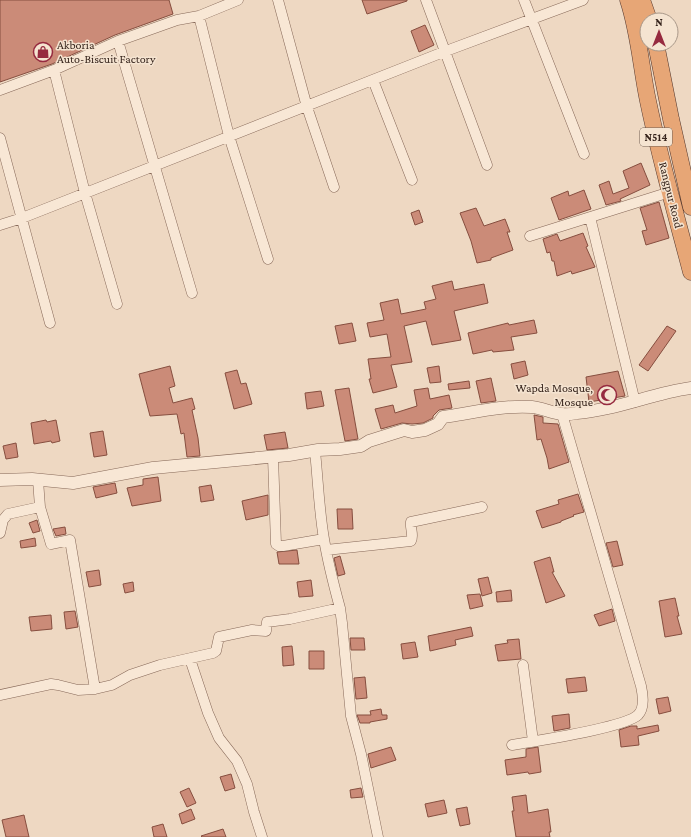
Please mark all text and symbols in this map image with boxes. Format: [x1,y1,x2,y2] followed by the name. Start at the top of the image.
[639,12,679,52] north arrow
[655,16,663,28] text: N
[57,38,156,66] place label: Akboria Auto-Biscuit Factory
[32,41,54,63] shop icon: Akboria Auto-Biscuit Factory
[640,128,672,146] road number: N514
[656,160,686,230] street label: Rangpur Road
[515,381,593,409] place label: Wapda Mosque, Mosque
[596,384,618,406] mosque icon: Wapda Mosque, Mosque

